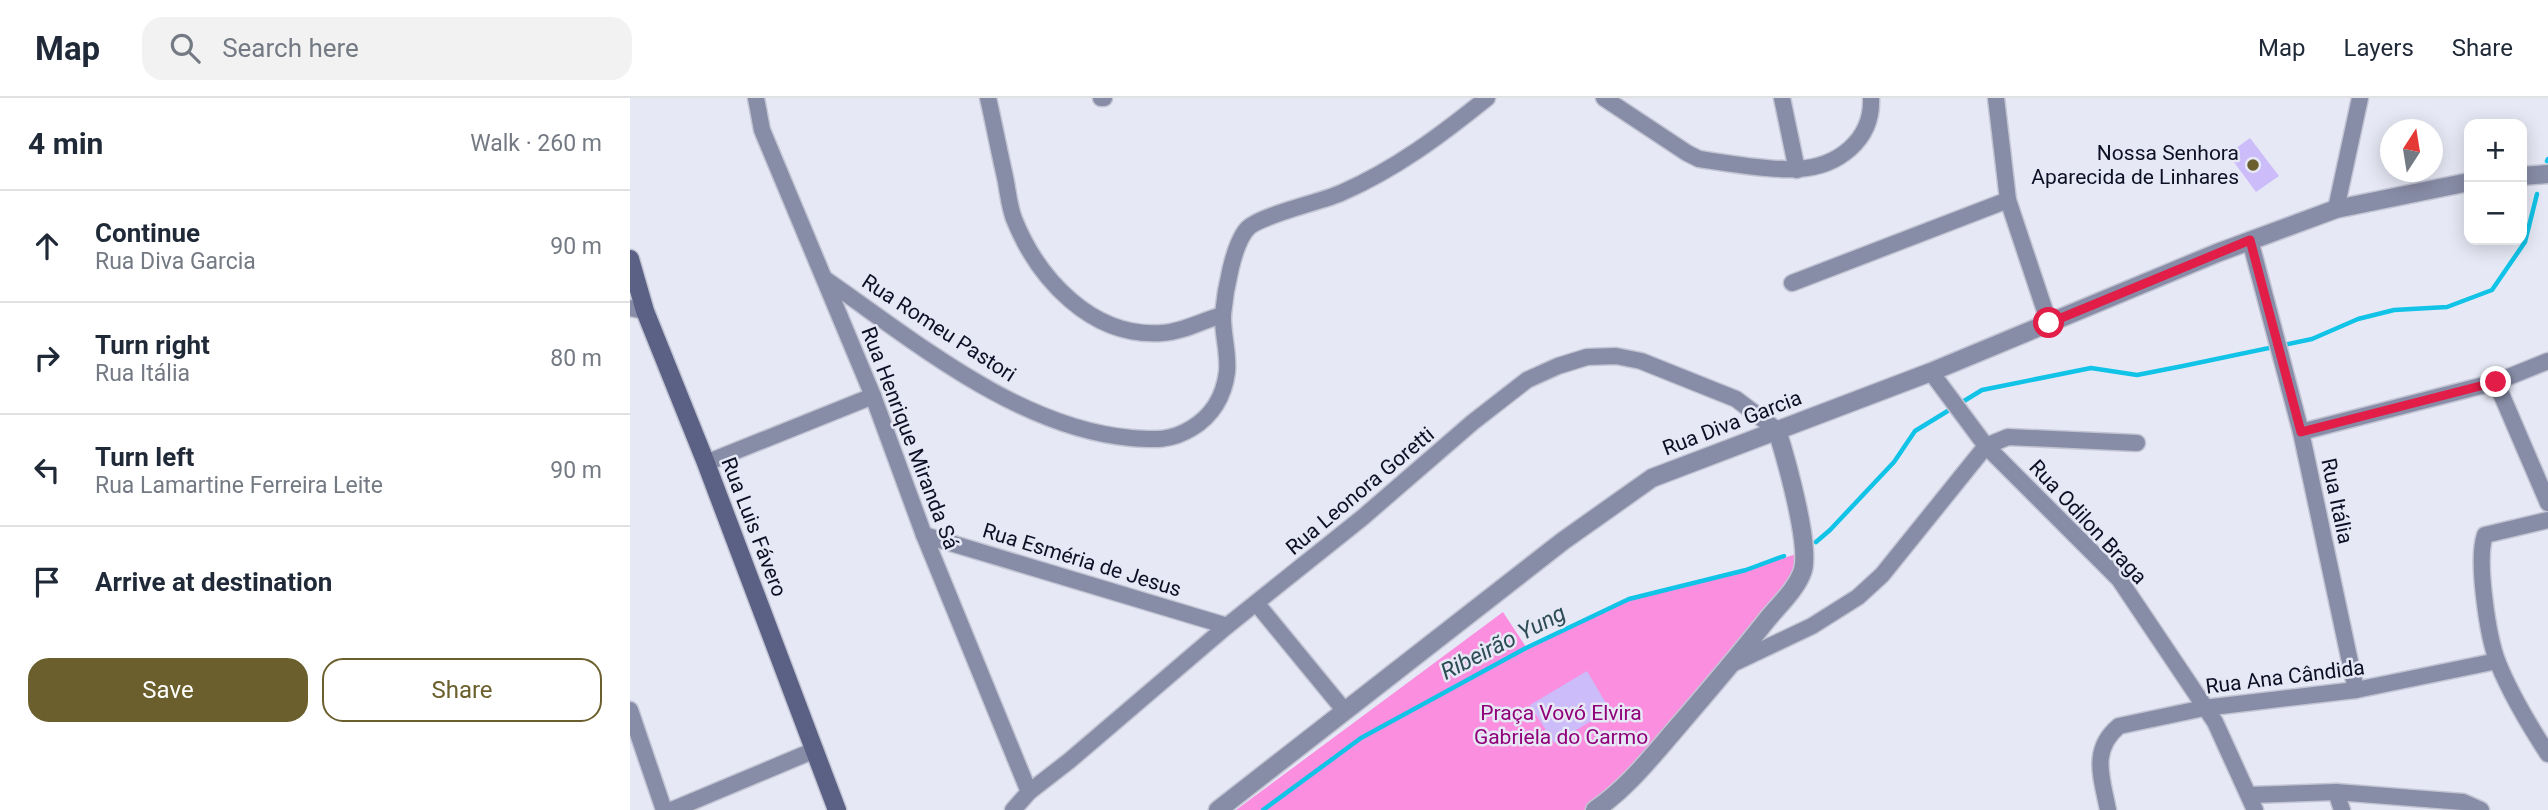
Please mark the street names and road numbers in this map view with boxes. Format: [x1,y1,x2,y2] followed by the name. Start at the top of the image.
[858,269,1020,387] street label: Rua Romeu Pastori
[856,323,964,553] street label: Rua Henrique Miranda Sá
[1659,385,1805,461] street label: Rua Diva Garcia
[1281,422,1439,560] street label: Rua Leonora Goretti
[716,454,792,600] street label: Rua Luis Fávero
[2024,455,2152,589] street label: Rua Odilon Braga
[2316,456,2358,546] street label: Rua Itália
[980,518,1184,602] street label: Rua Esméria de Jesus
[2204,655,2366,699] street label: Rua Ana Cândida

